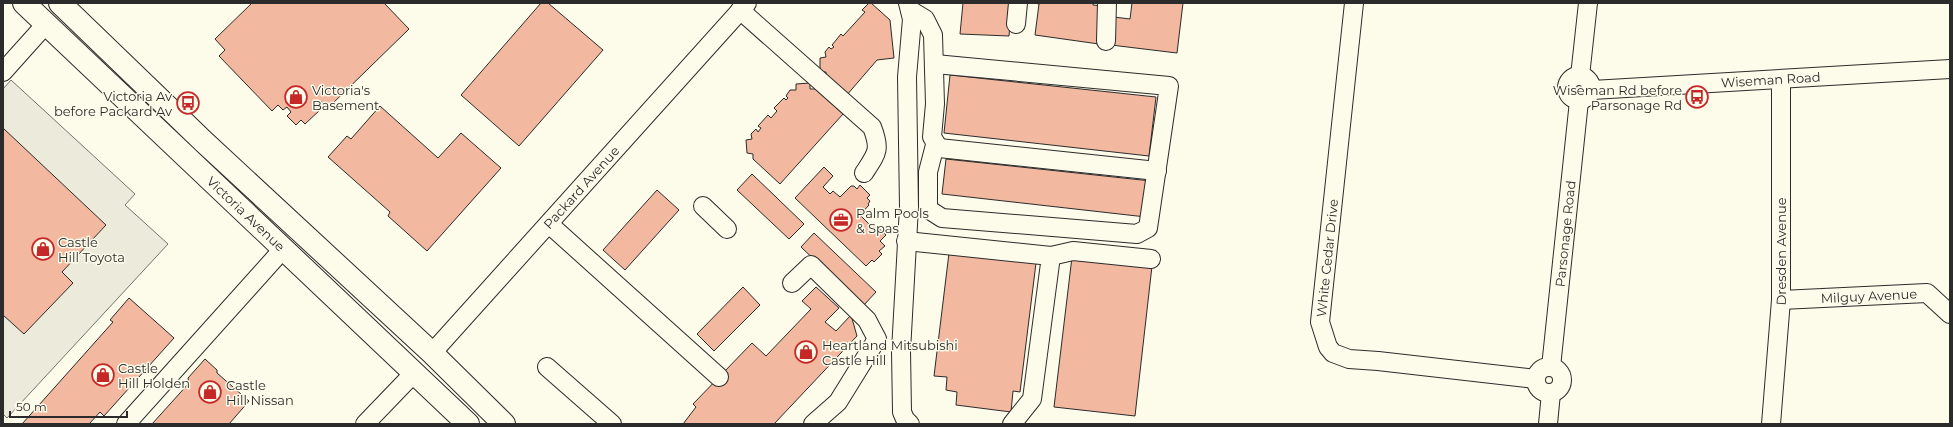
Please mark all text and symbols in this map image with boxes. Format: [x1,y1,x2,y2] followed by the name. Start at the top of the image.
[1720,69,1821,90] street label: Wiseman Road
[312,82,379,113] place label: Victoria's Basement
[1553,82,1682,113] place label: Wiseman Rd before Parsonage Rd
[283,84,309,110] shop icon: Victoria's Basement
[1684,84,1710,110] bus stop icon: Wiseman Rd before Parsonage Rd
[54,88,173,119] place label: Victoria Av before Packard Av
[175,90,201,116] bus stop icon: Victoria Av before Packard Av
[540,142,623,232] street label: Packard Avenue
[204,173,289,254] street label: Victoria Avenue
[1551,180,1579,288] street label: Parsonage Road
[1773,197,1789,306] street label: Dresden Avenue
[1313,198,1341,318] street label: White Cedar Drive
[856,205,929,236] place label: Palm Pools & Spas
[828,207,854,233] office icon: Palm Pools & Spas
[58,234,125,265] place label: Castle Hill Toyota
[30,236,56,262] shop icon: Castle Hill Toyota
[1820,285,1918,306] street label: Milguy Avenue
[822,337,958,368] place label: Heartland Mitsubishi Castle Hill
[793,339,819,365] shop icon: Heartland Mitsubishi Castle Hill
[118,360,190,391] place label: Castle Hill Holden
[90,362,116,388] shop icon: Castle Hill Holden
[226,377,294,408] place label: Castle Hill Nissan
[197,379,223,405] shop icon: Castle Hill Nissan
[10,393,127,419] scale bar
[16,399,47,414] text: 50 m

